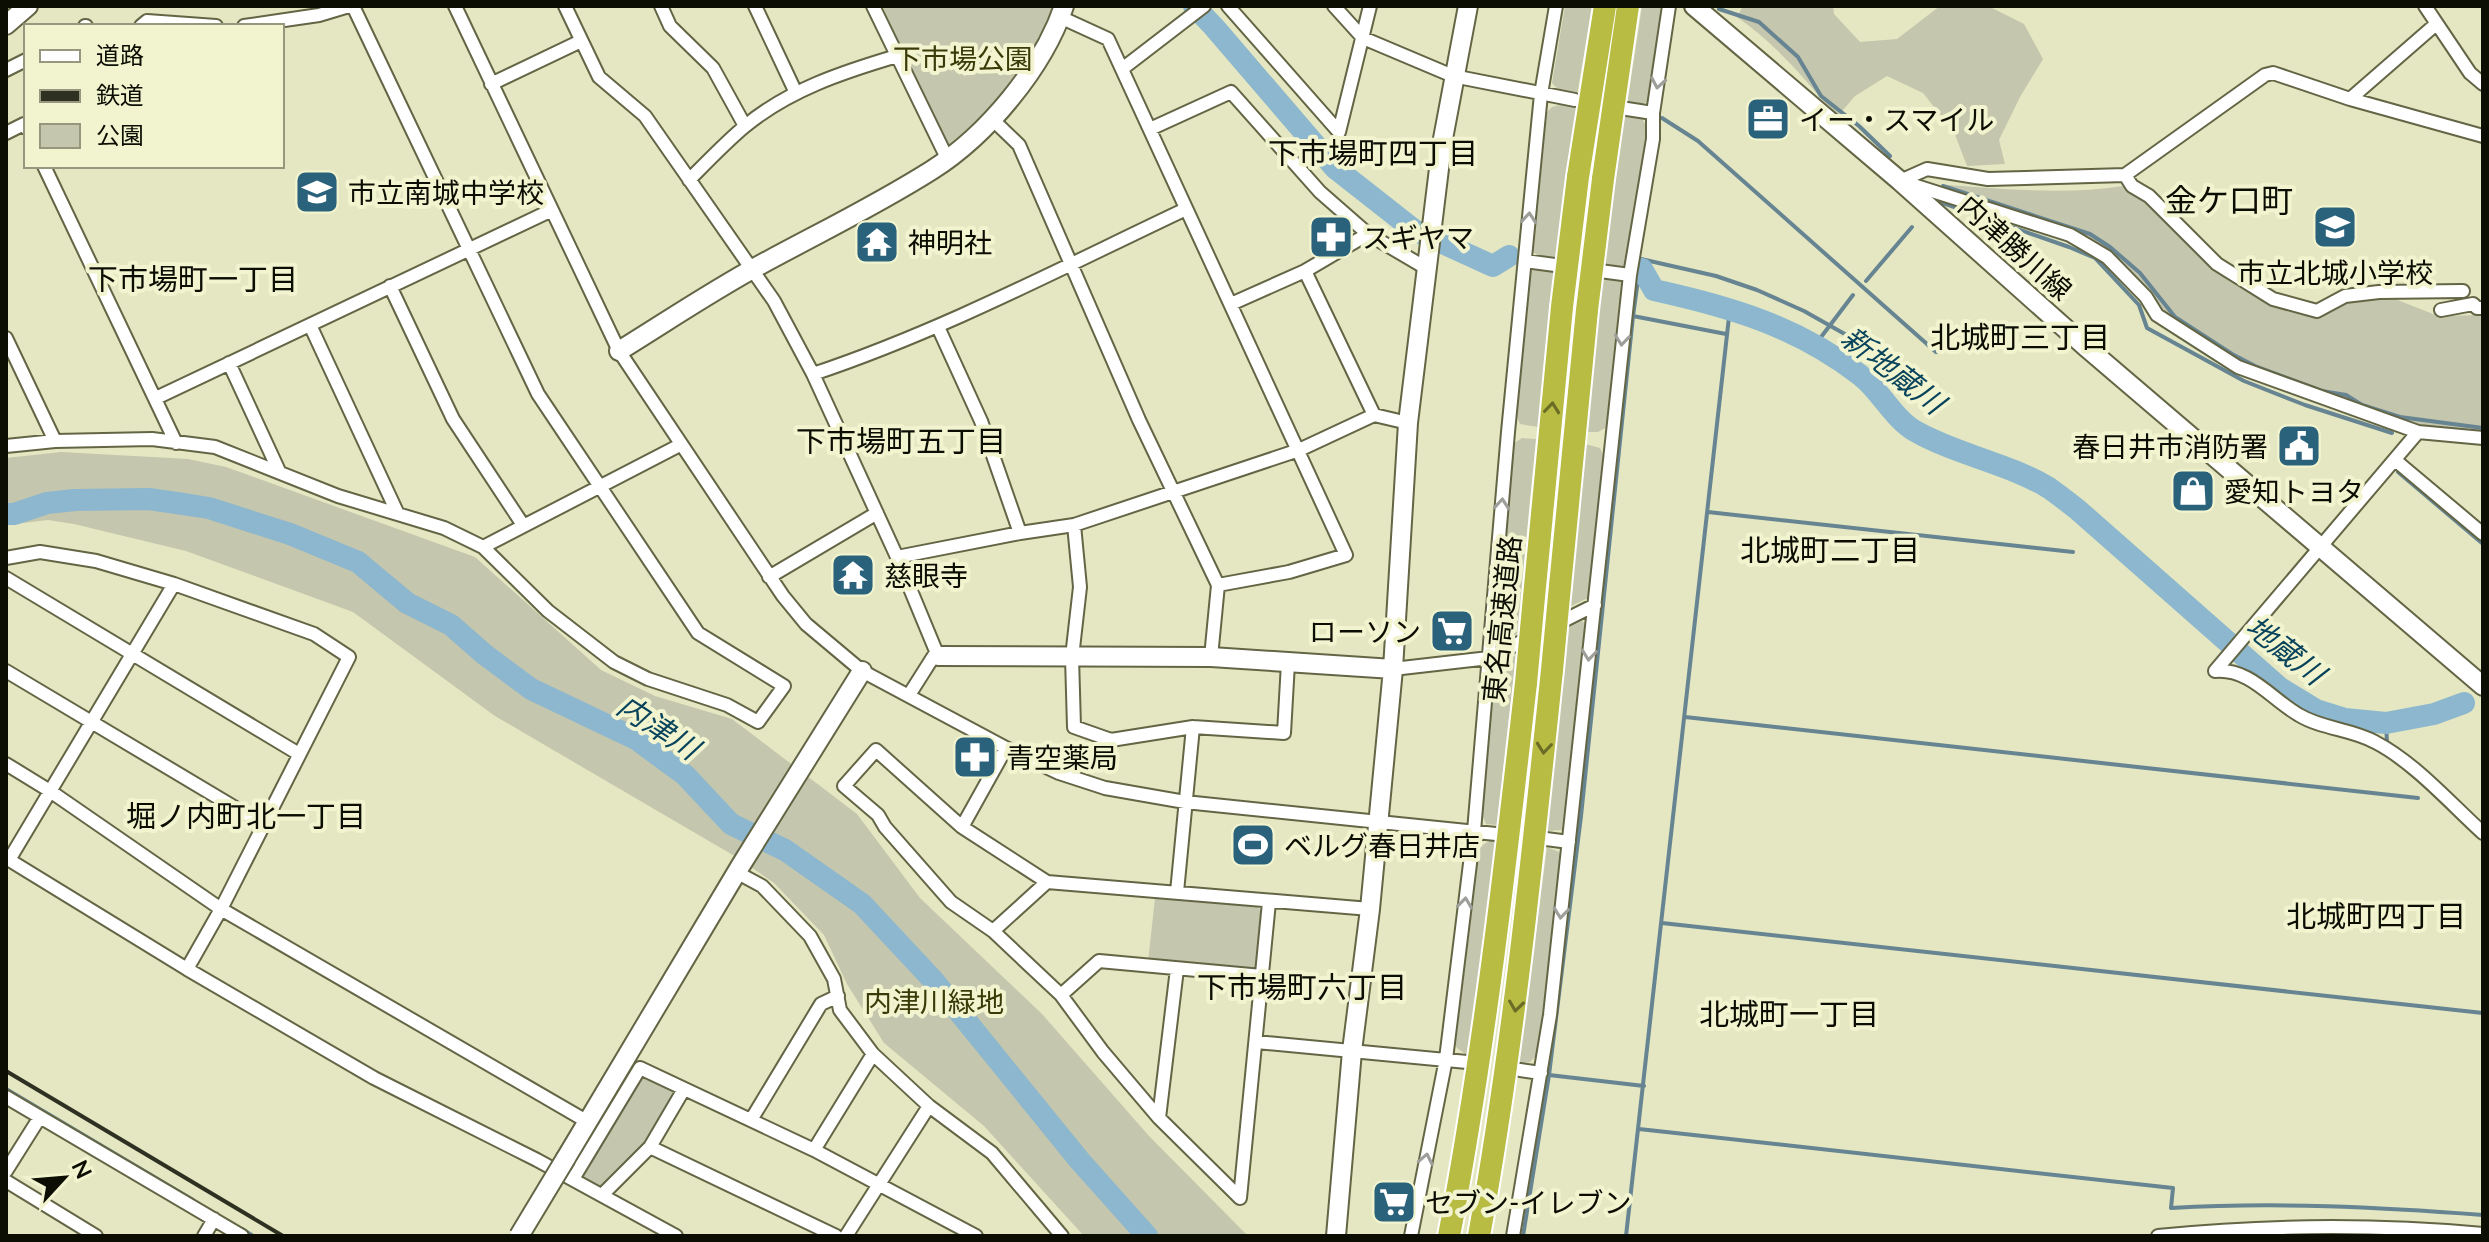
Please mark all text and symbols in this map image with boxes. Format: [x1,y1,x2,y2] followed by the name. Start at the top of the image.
[24,24,284,168] legend
[96,40,144,69] text: 道路
[893,41,1033,75] park label: 下市場公園
[1650,76,1667,90] one-way arrow
[96,80,144,109] text: 鉄道
[1744,95,1792,143] office icon: イー・スマイル
[1799,102,1994,136] place label: イー・スマイル
[96,120,144,149] text: 公園
[1268,134,1478,170] district label: 下市場町四丁目
[293,168,341,216] school or university icon: 市立南城中学校
[348,175,544,209] place label: 市立南城中学校
[2165,180,2293,219] district label: 金ケ口町
[1953,188,2079,306] street label: 内津勝川線
[2311,203,2359,251] school or university icon: 市立北城小学校
[1520,211,1537,224] one-way arrow
[1307,213,1355,261] pharmacy icon: スギヤマ
[853,218,901,266] temple icon: 神明社
[1362,220,1474,254] place label: スギヤマ
[908,225,992,259] place label: 神明社
[2237,255,2433,289] place label: 市立北城小学校
[88,260,298,296] district label: 下市場町一丁目
[1836,318,1955,422] water label: 新地蔵川
[1930,318,2110,354] district label: 北城町三丁目
[1614,334,1631,347] one-way arrow
[1543,401,1560,414] one-way arrow
[796,422,1006,458] district label: 下市場町五丁目
[2275,422,2323,470] public building icon: 春日井市消防署
[2072,429,2268,463] place label: 春日井市消防署
[2169,467,2217,515] shop icon: 愛知トヨタ
[2224,474,2364,508] place label: 愛知トヨタ
[1493,497,1510,510] one-way arrow
[1740,531,1920,567] district label: 北城町二丁目
[1475,534,1527,704] street label: 東名高速道路
[829,551,877,599] temple icon: 慈眼寺
[884,558,968,592] place label: 慈眼寺
[1428,607,1476,655] supermarket icon: ローソン
[2239,607,2335,693] water label: 地蔵川
[1309,614,1421,648] place label: ローソン
[1581,648,1598,661] one-way arrow
[611,686,709,767] water label: 内津川
[951,733,999,781] pharmacy icon: 青空薬局
[1006,740,1118,774] place label: 青空薬局
[1536,742,1553,755] one-way arrow
[126,797,366,833] district label: 堀ノ内町北一丁目
[1229,821,1277,869] sports icon: ベルグ春日井店
[1284,828,1480,862] place label: ベルグ春日井店
[1456,896,1473,909] one-way arrow
[2286,897,2466,933] district label: 北城町四丁目
[1552,907,1569,920] one-way arrow
[1197,968,1407,1004] district label: 下市場町六丁目
[864,984,1004,1018] park label: 内津川緑地
[1699,995,1879,1031] district label: 北城町一丁目
[1507,1000,1524,1013] one-way arrow
[24,1138,104,1218] north arrow
[1417,1153,1434,1167] one-way arrow
[67,1155,98,1183] text: N
[1370,1178,1418,1226] supermarket icon: セブン-イレブン
[1425,1185,1631,1219] place label: セブン-イレブン

